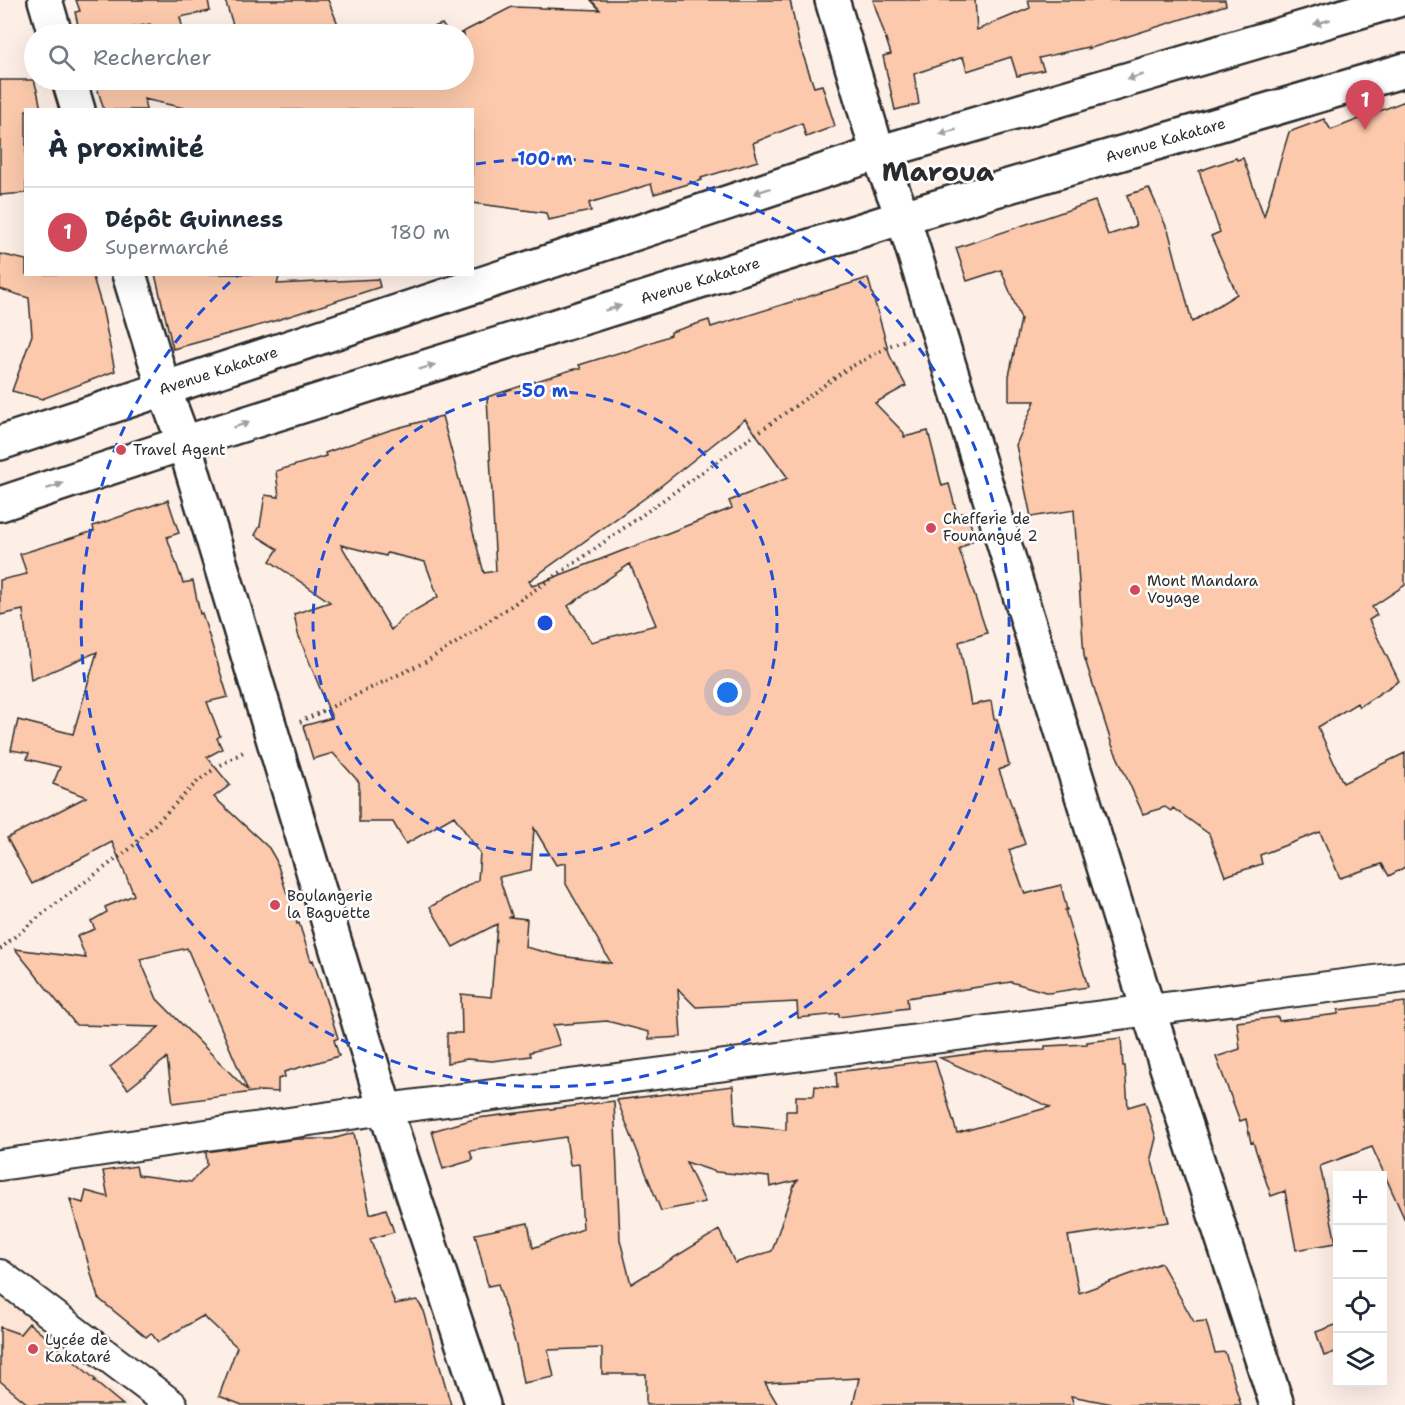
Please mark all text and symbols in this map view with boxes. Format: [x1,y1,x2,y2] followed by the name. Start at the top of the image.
[1313,18,1331,27] one-way arrow
[24,24,474,90] search box
[45,41,78,74] icon: search
[93,43,212,72] text: Rechercher
[1126,73,1144,82] one-way arrow
[1346,80,1384,130] pin: 1
[1103,113,1228,167] street label: Avenue Kakatare
[939,128,957,137] one-way arrow
[48,130,204,165] text: À proximité
[517,147,573,171] text: 100 m
[882,153,995,190] district label: Maroua
[753,187,771,197] one-way arrow
[105,205,283,234] text: Dépôt Guinness
[63,219,72,245] text: 1
[390,219,450,245] text: 180 m
[105,234,229,260] text: Supermarché
[638,253,762,309] street label: Avenue Kakatare
[604,303,622,312] one-way arrow
[156,342,280,400] street label: Avenue Kakatare
[418,361,436,371] one-way arrow
[522,379,569,403] text: 50 m
[232,420,250,429] one-way arrow
[133,440,226,460] place label: Travel Agent
[114,443,128,457] marker: Travel Agent
[47,480,65,490] one-way arrow
[943,509,1038,546] place label: Chefferie de Founangué 2
[924,521,938,535] marker: Chefferie de Founangué 2
[1147,571,1259,608] place label: Mont Mandara Voyage
[1128,583,1142,597] marker: Mont Mandara Voyage
[535,613,555,633] centre of rings
[713,678,742,707] your location
[287,886,373,923] place label: Boulangerie la Baguette
[268,898,282,912] marker: Boulangerie la Baguette
[1333,1171,1387,1387] map controls
[1333,1171,1387,1225] button: +
[1333,1225,1387,1279] button: −
[1333,1279,1387,1333] button: locate
[45,1330,111,1367] place label: Lycée de Kakataré
[1333,1333,1387,1387] button: layers
[26,1342,40,1356] marker: Lycée de Kakataré

